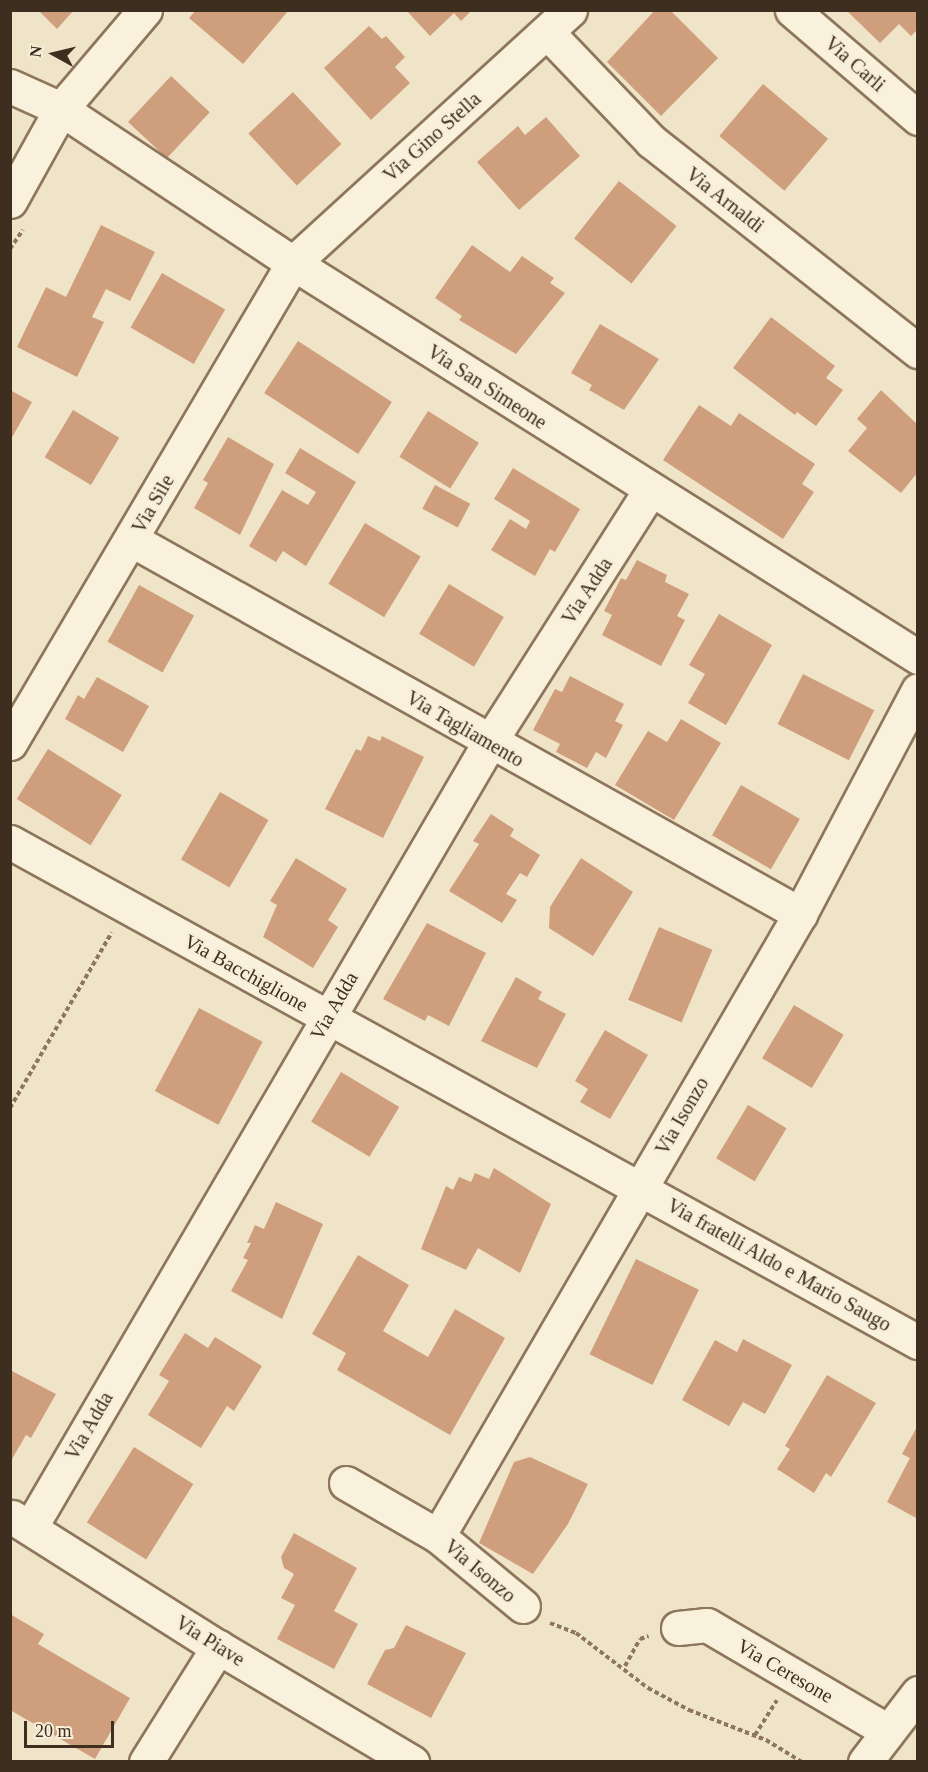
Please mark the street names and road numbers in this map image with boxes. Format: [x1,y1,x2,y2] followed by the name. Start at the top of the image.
[820,31,890,97] street label: Via Carli
[378,87,486,187] street label: Via Gino Stella
[681,162,769,238] street label: Via Arnaldi
[423,339,551,435] street label: Via San Simeone
[127,470,179,538] street label: Via Sile
[556,553,618,629] street label: Via Adda
[402,686,528,772] street label: Via Tagliamento
[180,929,312,1017] street label: Via Bacchiglione
[305,967,363,1045] street label: Via Adda
[650,1073,714,1159] street label: Via Isonzo
[662,1193,896,1337] street label: Via fratelli Aldo e Mario Saugo
[60,1387,118,1465] street label: Via Adda
[439,1534,521,1608] street label: Via Isonzo
[171,1610,249,1672] street label: Via Piave
[733,1634,837,1708] street label: Via Ceresone

